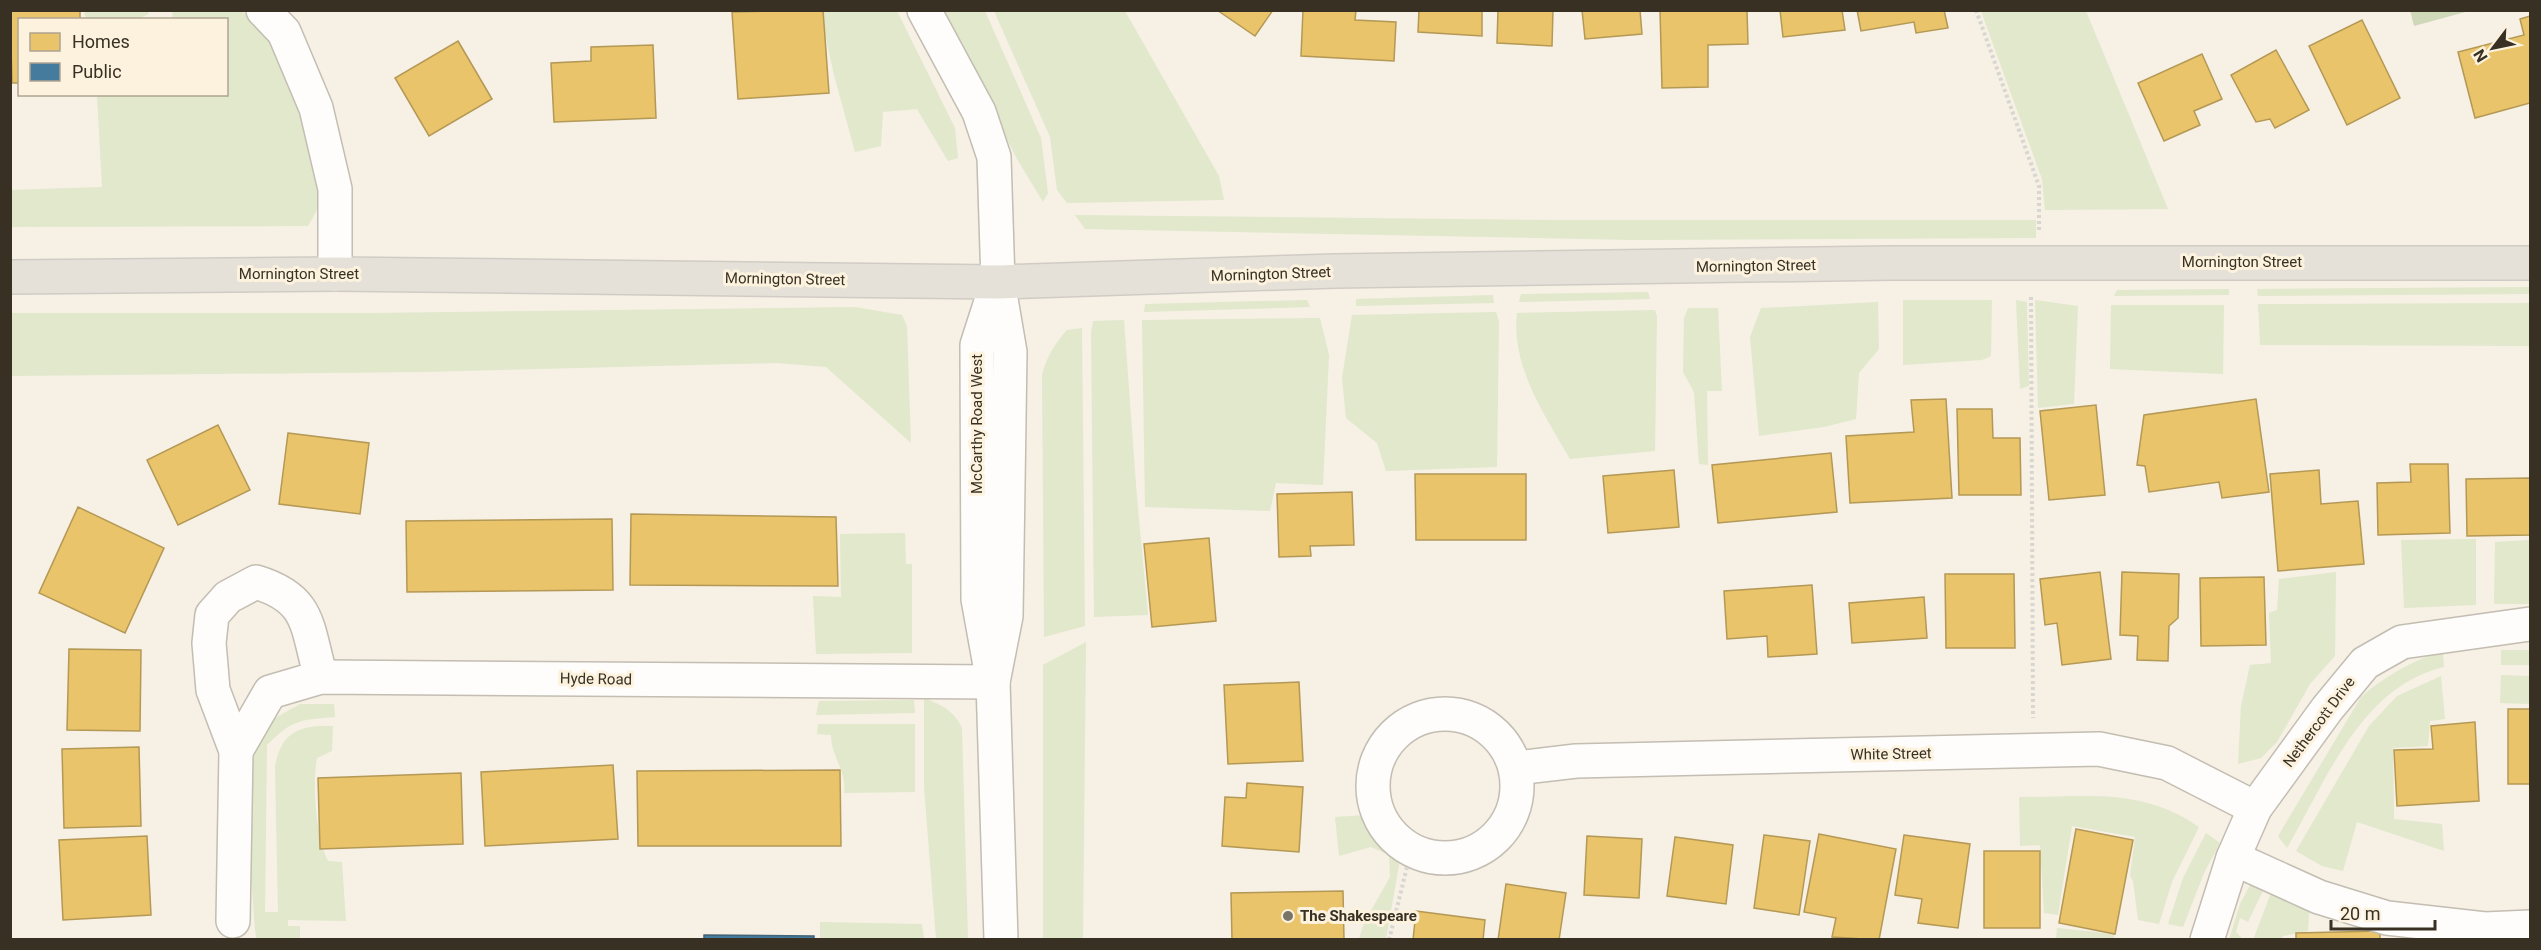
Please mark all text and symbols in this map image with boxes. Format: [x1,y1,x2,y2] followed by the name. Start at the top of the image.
[18,18,228,96] legend
[2463,18,2523,78] north arrow
[72,31,130,52] text: Homes
[2470,46,2492,66] text: N
[72,61,122,82] text: Public
[2182,253,2302,271] street label: Mornington Street
[1696,256,1816,276] street label: Mornington Street
[1211,263,1332,285] street label: Mornington Street
[239,265,359,283] street label: Mornington Street
[725,269,845,289] street label: Mornington Street
[968,354,986,494] street label: McCarthy Road West
[560,669,632,689] street label: Hyde Road
[2279,673,2359,771] street label: Nethercott Drive
[1850,744,1932,764] street label: White Street
[2331,893,2434,931] scale bar
[2340,903,2380,924] text: 20 m
[1300,907,1417,925] place label: The Shakespeare
[1281,909,1295,923] marker: The Shakespeare

